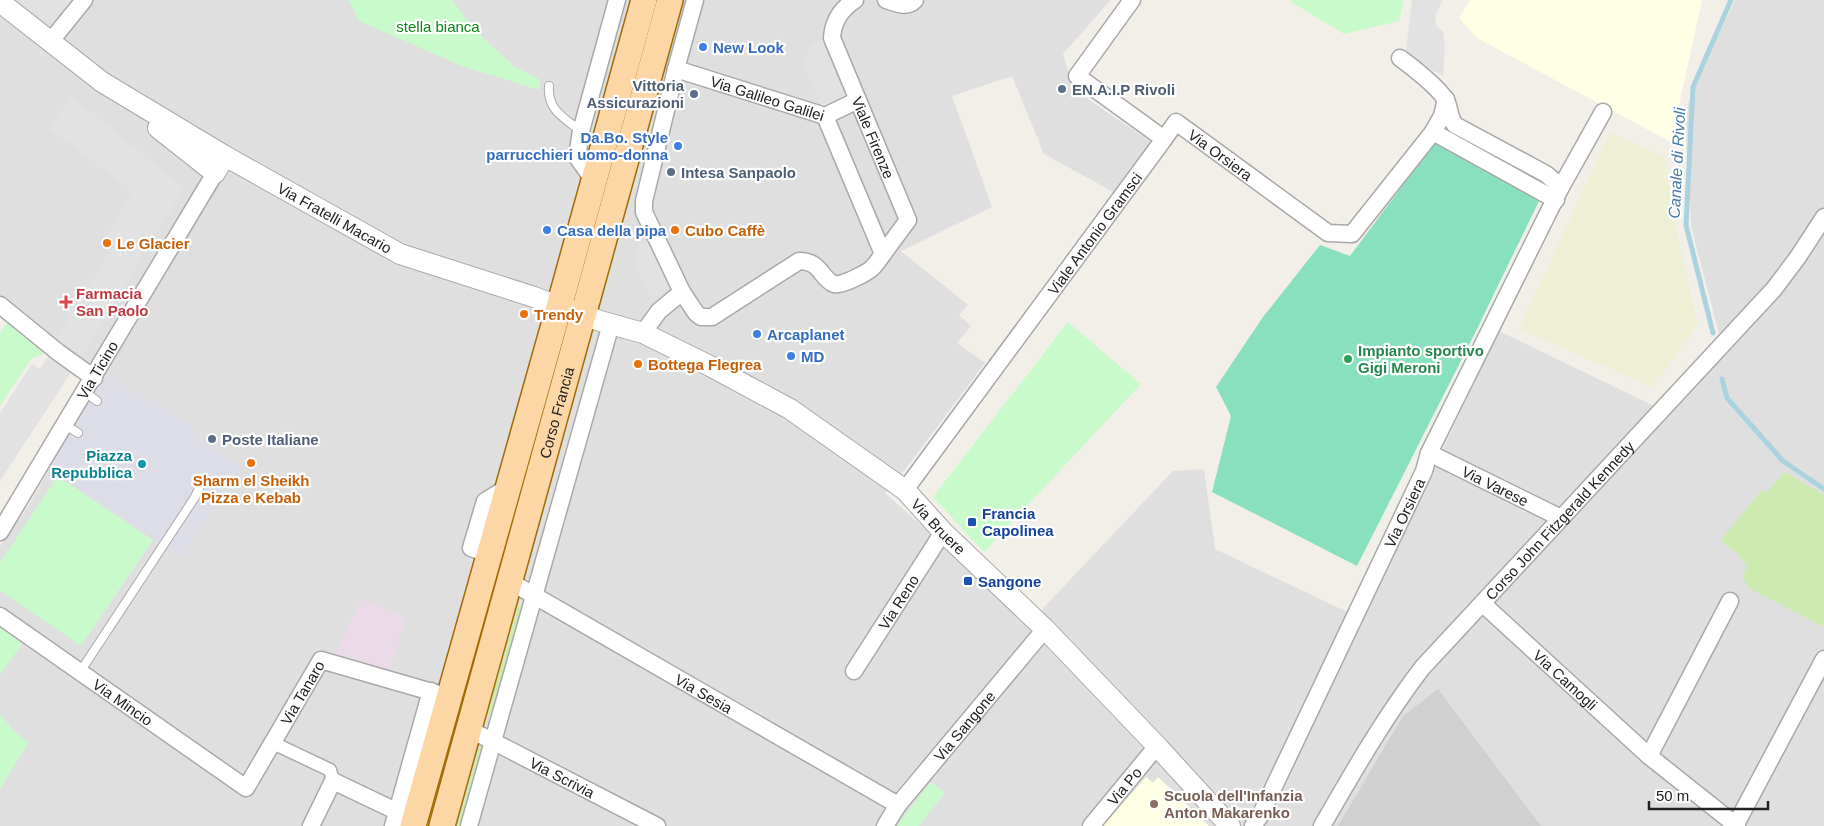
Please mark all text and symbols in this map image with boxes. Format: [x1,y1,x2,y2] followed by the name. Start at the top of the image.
[396,18,480,35] park label: stella bianca
[713,39,784,56] place label: New Look
[697,41,709,53] marker: New Look
[709,72,826,124] street label: Via Galileo Galilei
[586,77,685,111] place label: Vittoria Assicurazioni
[1072,81,1175,98] place label: EN.A.I.P Rivoli
[1056,83,1068,95] marker: EN.A.I.P Rivoli
[688,88,700,100] marker: Vittoria Assicurazioni
[849,94,898,181] street label: Viale Firenze
[1666,107,1688,219] water label: Canale di Rivoli
[1185,126,1256,184] street label: Via Orsiera
[486,129,669,163] place label: Da.Bo. Style parrucchieri uomo-donna
[672,140,684,152] marker: Da.Bo. Style parrucchieri uomo-donna
[681,164,796,181] place label: Intesa Sanpaolo
[665,166,677,178] marker: Intesa Sanpaolo
[1044,169,1145,298] street label: Viale Antonio Gramsci
[275,179,395,256] street label: Via Fratelli Macario
[557,222,667,239] place label: Casa della pipa
[685,222,765,239] place label: Cubo Caffè
[541,224,553,236] marker: Casa della pipa
[669,224,681,236] marker: Cubo Caffè
[117,235,190,252] place label: Le Glacier
[101,237,113,249] marker: Le Glacier
[76,285,149,319] place label: Farmacia San Paolo
[60,296,72,308] marker: Farmacia San Paolo
[534,306,584,323] place label: Trendy
[518,308,530,320] marker: Trendy
[767,326,845,343] place label: Arcaplanet
[751,328,763,340] marker: Arcaplanet
[73,338,121,402] street label: Via Ticino
[1358,342,1484,376] place label: Impianto sportivo Gigi Meroni
[801,348,824,365] place label: MD
[785,350,797,362] marker: MD
[1342,353,1354,365] marker: Impianto sportivo Gigi Meroni
[648,356,762,373] place label: Bottega Flegrea
[632,358,644,370] marker: Bottega Flegrea
[535,364,577,460] street label: Corso Francia
[222,431,319,448] place label: Poste Italiane
[206,433,218,445] marker: Poste Italiane
[1482,437,1637,603] street label: Corso John Fitzgerald Kennedy
[51,447,133,481] place label: Piazza Repubblica
[245,457,257,469] marker: Sharm el Sheikh Pizza e Kebab
[136,458,148,470] marker: Piazza Repubblica
[1459,462,1531,509] street label: Via Varese
[193,472,309,506] place label: Sharm el Sheikh Pizza e Kebab
[1380,475,1428,550] street label: Via Orsiera
[908,495,969,558] street label: Via Bruere
[982,505,1054,539] place label: Francia Capolinea
[966,516,978,528] marker: Francia Capolinea
[874,571,922,632] street label: Via Reno
[978,573,1041,590] place label: Sangone
[962,575,974,587] marker: Sangone
[1530,646,1601,713] street label: Via Camogli
[277,657,327,727] street label: Via Tanaro
[672,670,736,717] street label: Via Sesia
[90,675,156,729] street label: Via Mincio
[930,687,998,764] street label: Via Sangone
[527,753,598,801] street label: Via Scrivia
[1104,764,1145,808] street label: Via Po
[1649,778,1768,810] scale bar
[1164,787,1303,821] place label: Scuola dell'Infanzia Anton Makarenko
[1656,787,1689,804] text: 50 m
[1148,798,1160,810] marker: Scuola dell'Infanzia Anton Makarenko

